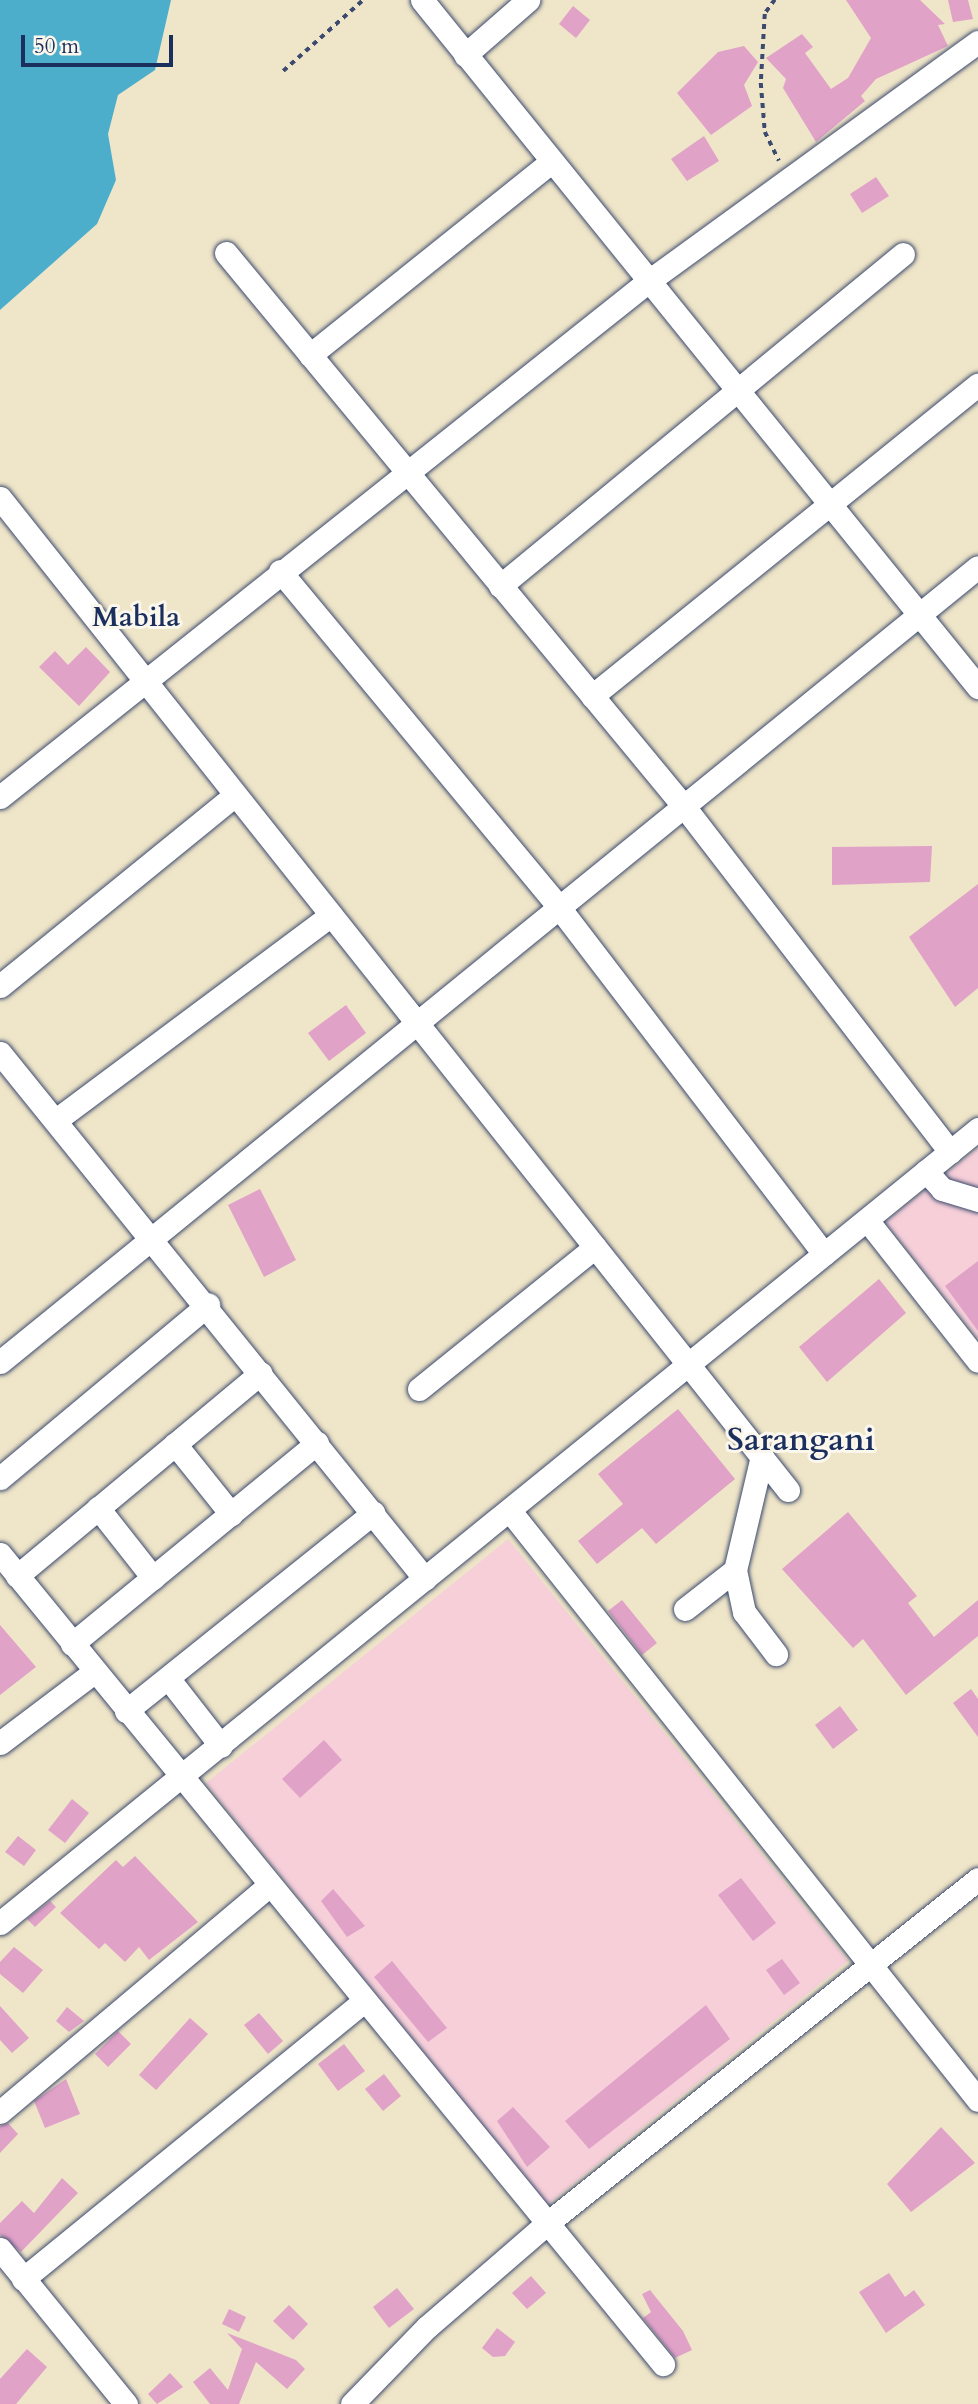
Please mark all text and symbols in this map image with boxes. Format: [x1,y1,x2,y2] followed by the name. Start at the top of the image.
[24,21,177,65] scale bar
[34,32,79,61] text: 50 m
[92,600,180,634] district label: Mabila
[727,1421,875,1459] district label: Sarangani

